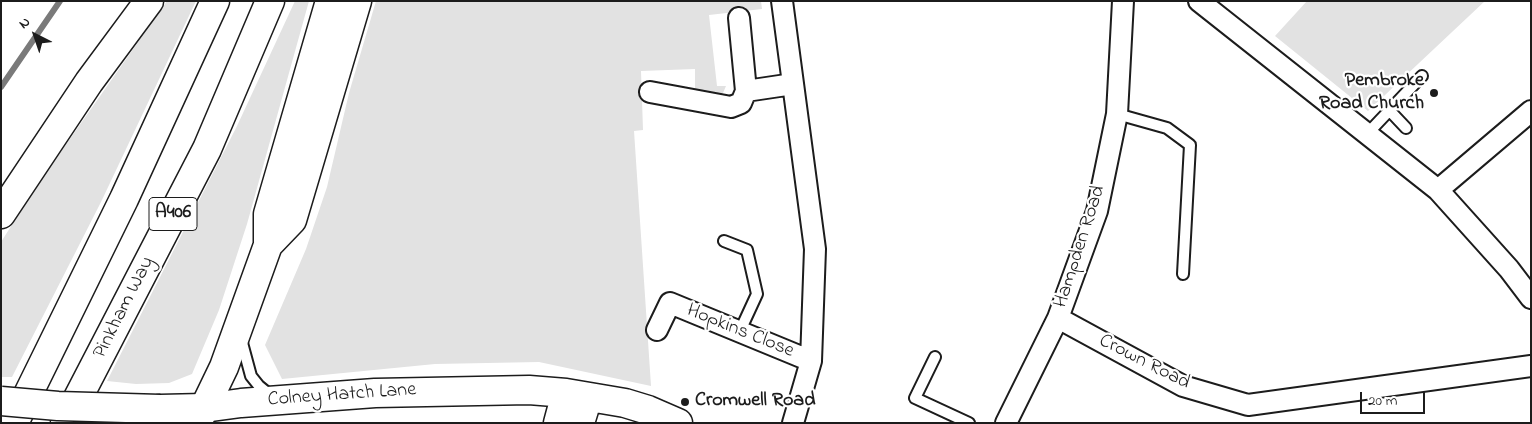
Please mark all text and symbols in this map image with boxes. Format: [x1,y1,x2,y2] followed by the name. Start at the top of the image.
[10,10,60,60] north arrow
[14,12,35,34] text: N
[1319,70,1424,117] place label: Pembroke Road Church
[1428,87,1440,99] marker: Pembroke Road Church
[1050,183,1112,311] street label: Hampden Road
[149,198,197,230] road number: A406
[89,253,161,363] street label: Pinkham Way
[683,300,797,364] street label: Hopkins Close
[1094,330,1194,396] street label: Crown Road
[267,379,417,413] street label: Colney Hatch Lane
[1362,382,1427,414] scale bar
[695,390,815,414] place label: Cromwell Road
[1368,390,1397,412] text: 20 m
[679,396,691,408] marker: Cromwell Road

